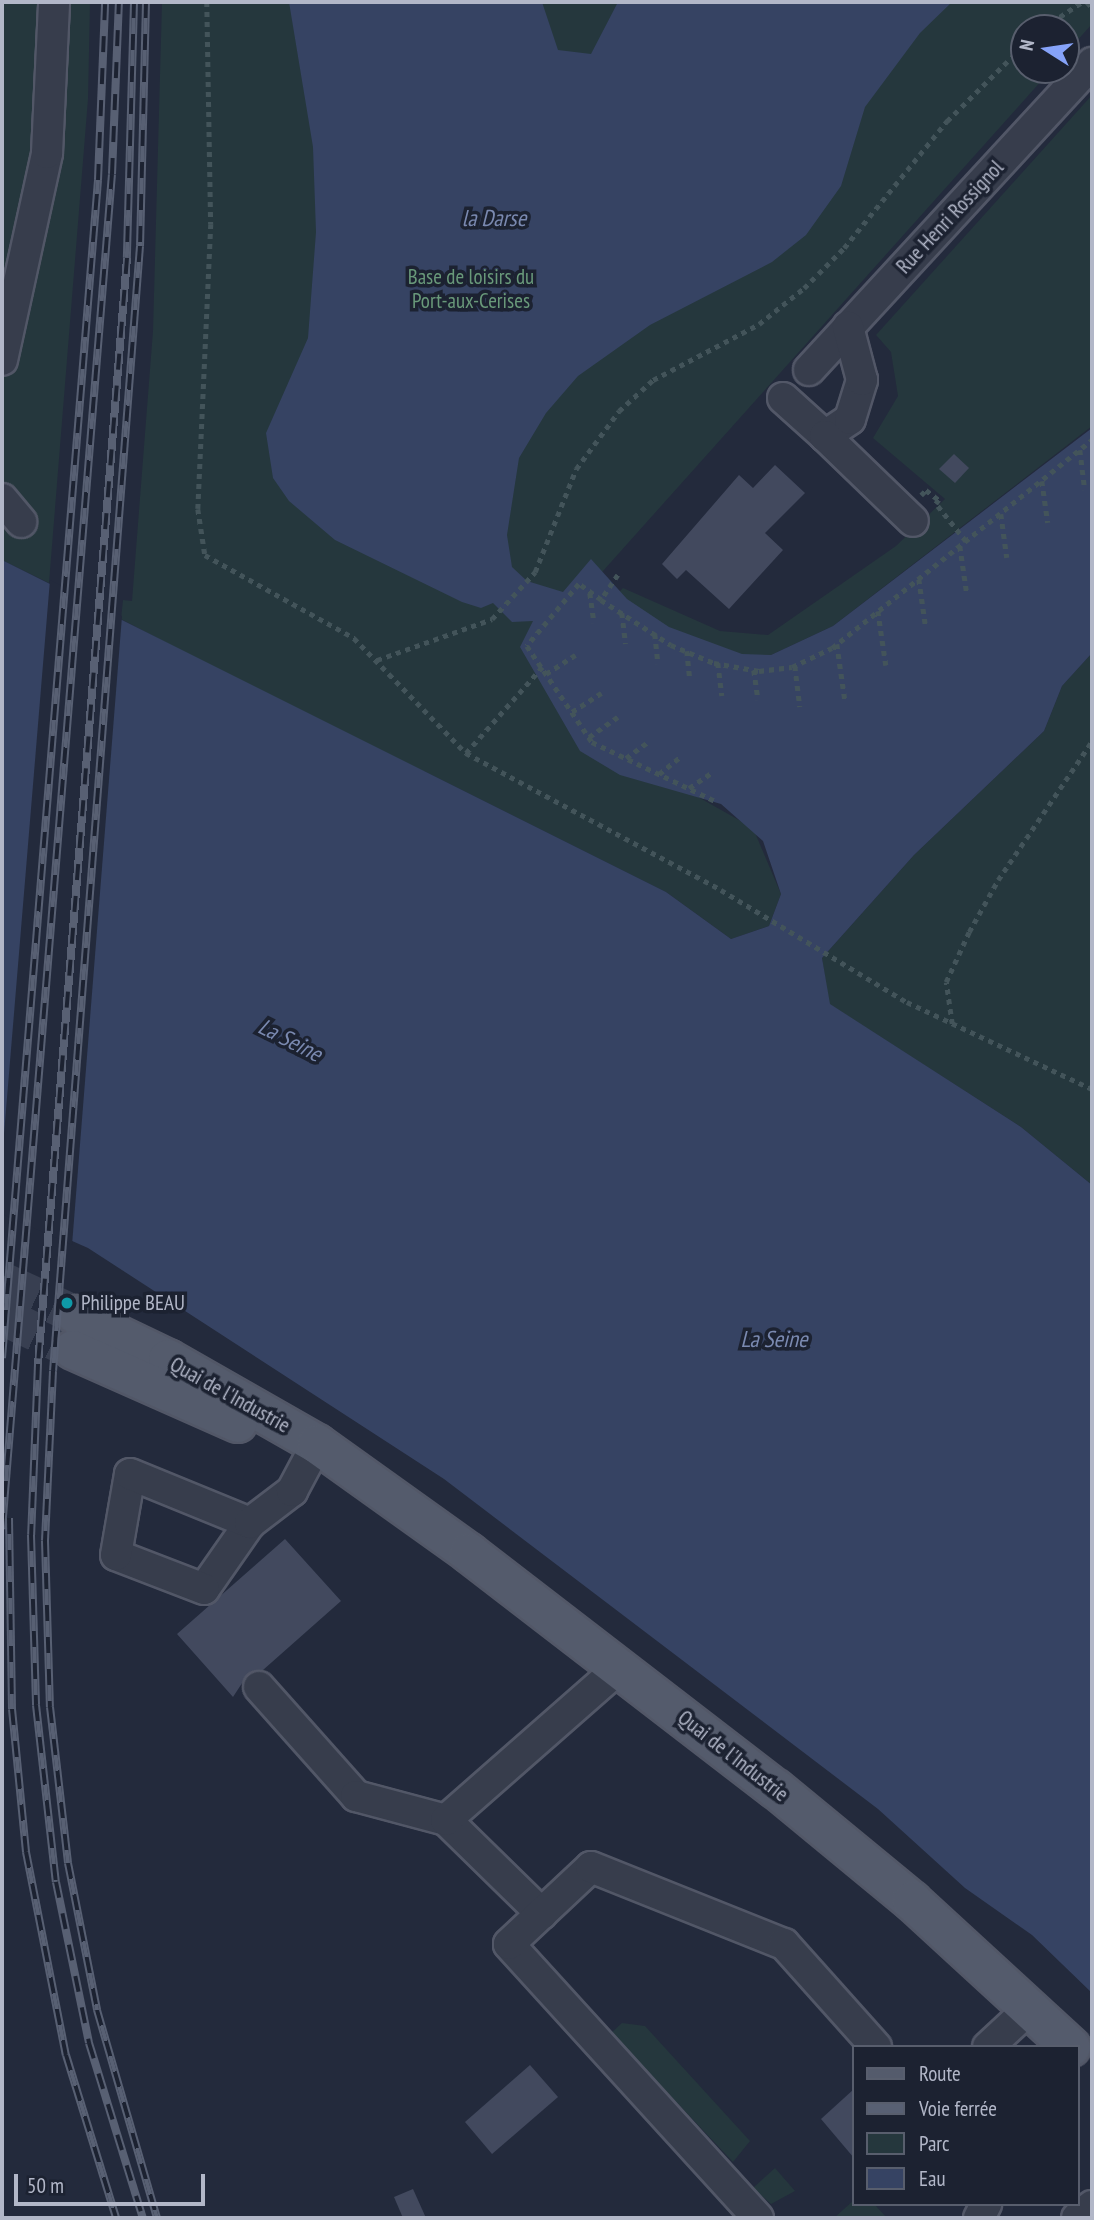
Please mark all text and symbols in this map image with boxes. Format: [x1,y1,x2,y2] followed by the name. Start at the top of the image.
[1010,14,1080,84] north arrow
[1014,38,1039,53] text: N
[891,155,1009,279] street label: Rue Henri Rossignol
[462,204,526,232] water label: la Darse
[408,264,534,314] park label: Base de loisirs du Port-aux-Cerises
[254,1012,326,1068] water label: La Seine
[81,1290,185,1316] place label: Philippe BEAU
[59,1295,75,1311] marker: Philippe BEAU
[740,1325,808,1353] water label: La Seine
[166,1352,294,1438] street label: Quai de l'Industrie
[673,1705,793,1807] street label: Quai de l'Industrie
[852,2045,1080,2206] legend
[919,2060,961,2087] text: Route
[919,2095,997,2122] text: Voie ferrée
[919,2130,950,2157] text: Parc
[18,2160,208,2204] scale bar
[919,2165,946,2192] text: Eau
[27,2172,64,2199] text: 50 m

